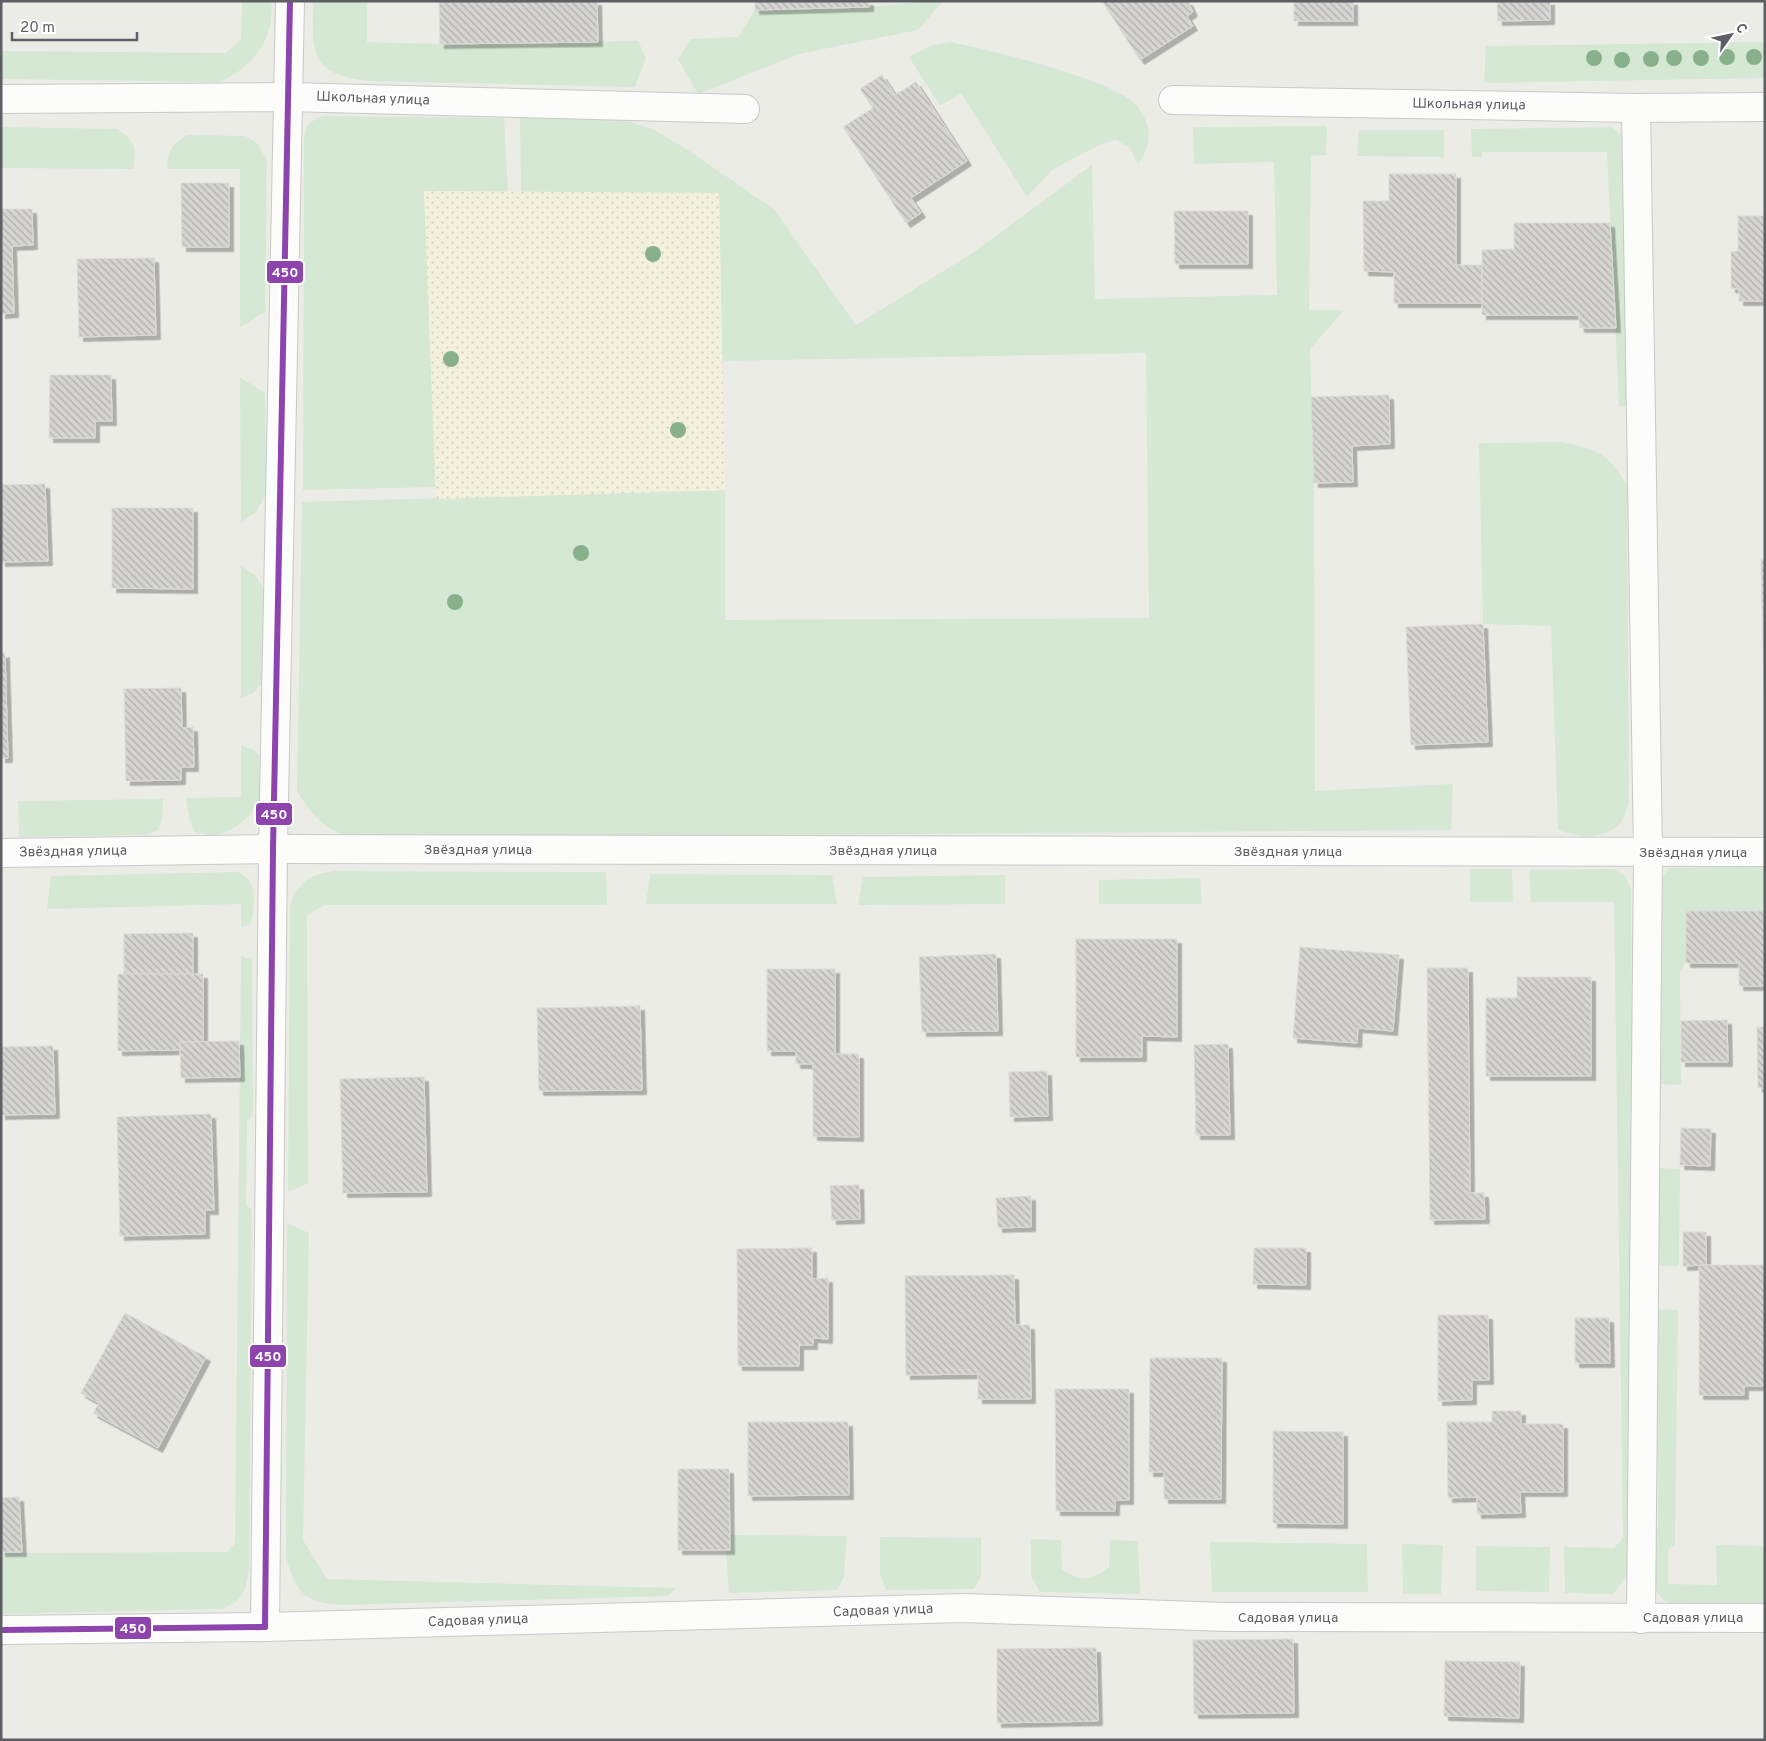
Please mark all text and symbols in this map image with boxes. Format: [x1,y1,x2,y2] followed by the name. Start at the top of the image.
[12,10,138,42] scale bar
[1706,10,1756,60] north arrow
[20,19,55,38] text: 20 m
[1731,20,1750,37] text: С
[316,89,430,109] street label: Школьная улица
[1412,96,1526,114] street label: Школьная улица
[266,260,304,284] line badge: 450
[272,265,298,282] text: 450
[255,802,293,826] line badge: 450
[261,807,287,824] text: 450
[424,842,532,859] street label: Звёздная улица
[19,843,127,861] street label: Звёздная улица
[829,843,937,860] street label: Звёздная улица
[1234,844,1342,861] street label: Звёздная улица
[1639,845,1747,862] street label: Звёздная улица
[249,1344,287,1368] line badge: 450
[255,1349,281,1366] text: 450
[832,1601,934,1621] street label: Садовая улица
[1238,1610,1338,1627] street label: Садовая улица
[1643,1610,1743,1627] street label: Садовая улица
[427,1611,529,1631] street label: Садовая улица
[114,1616,152,1640] line badge: 450
[120,1621,146,1638] text: 450

